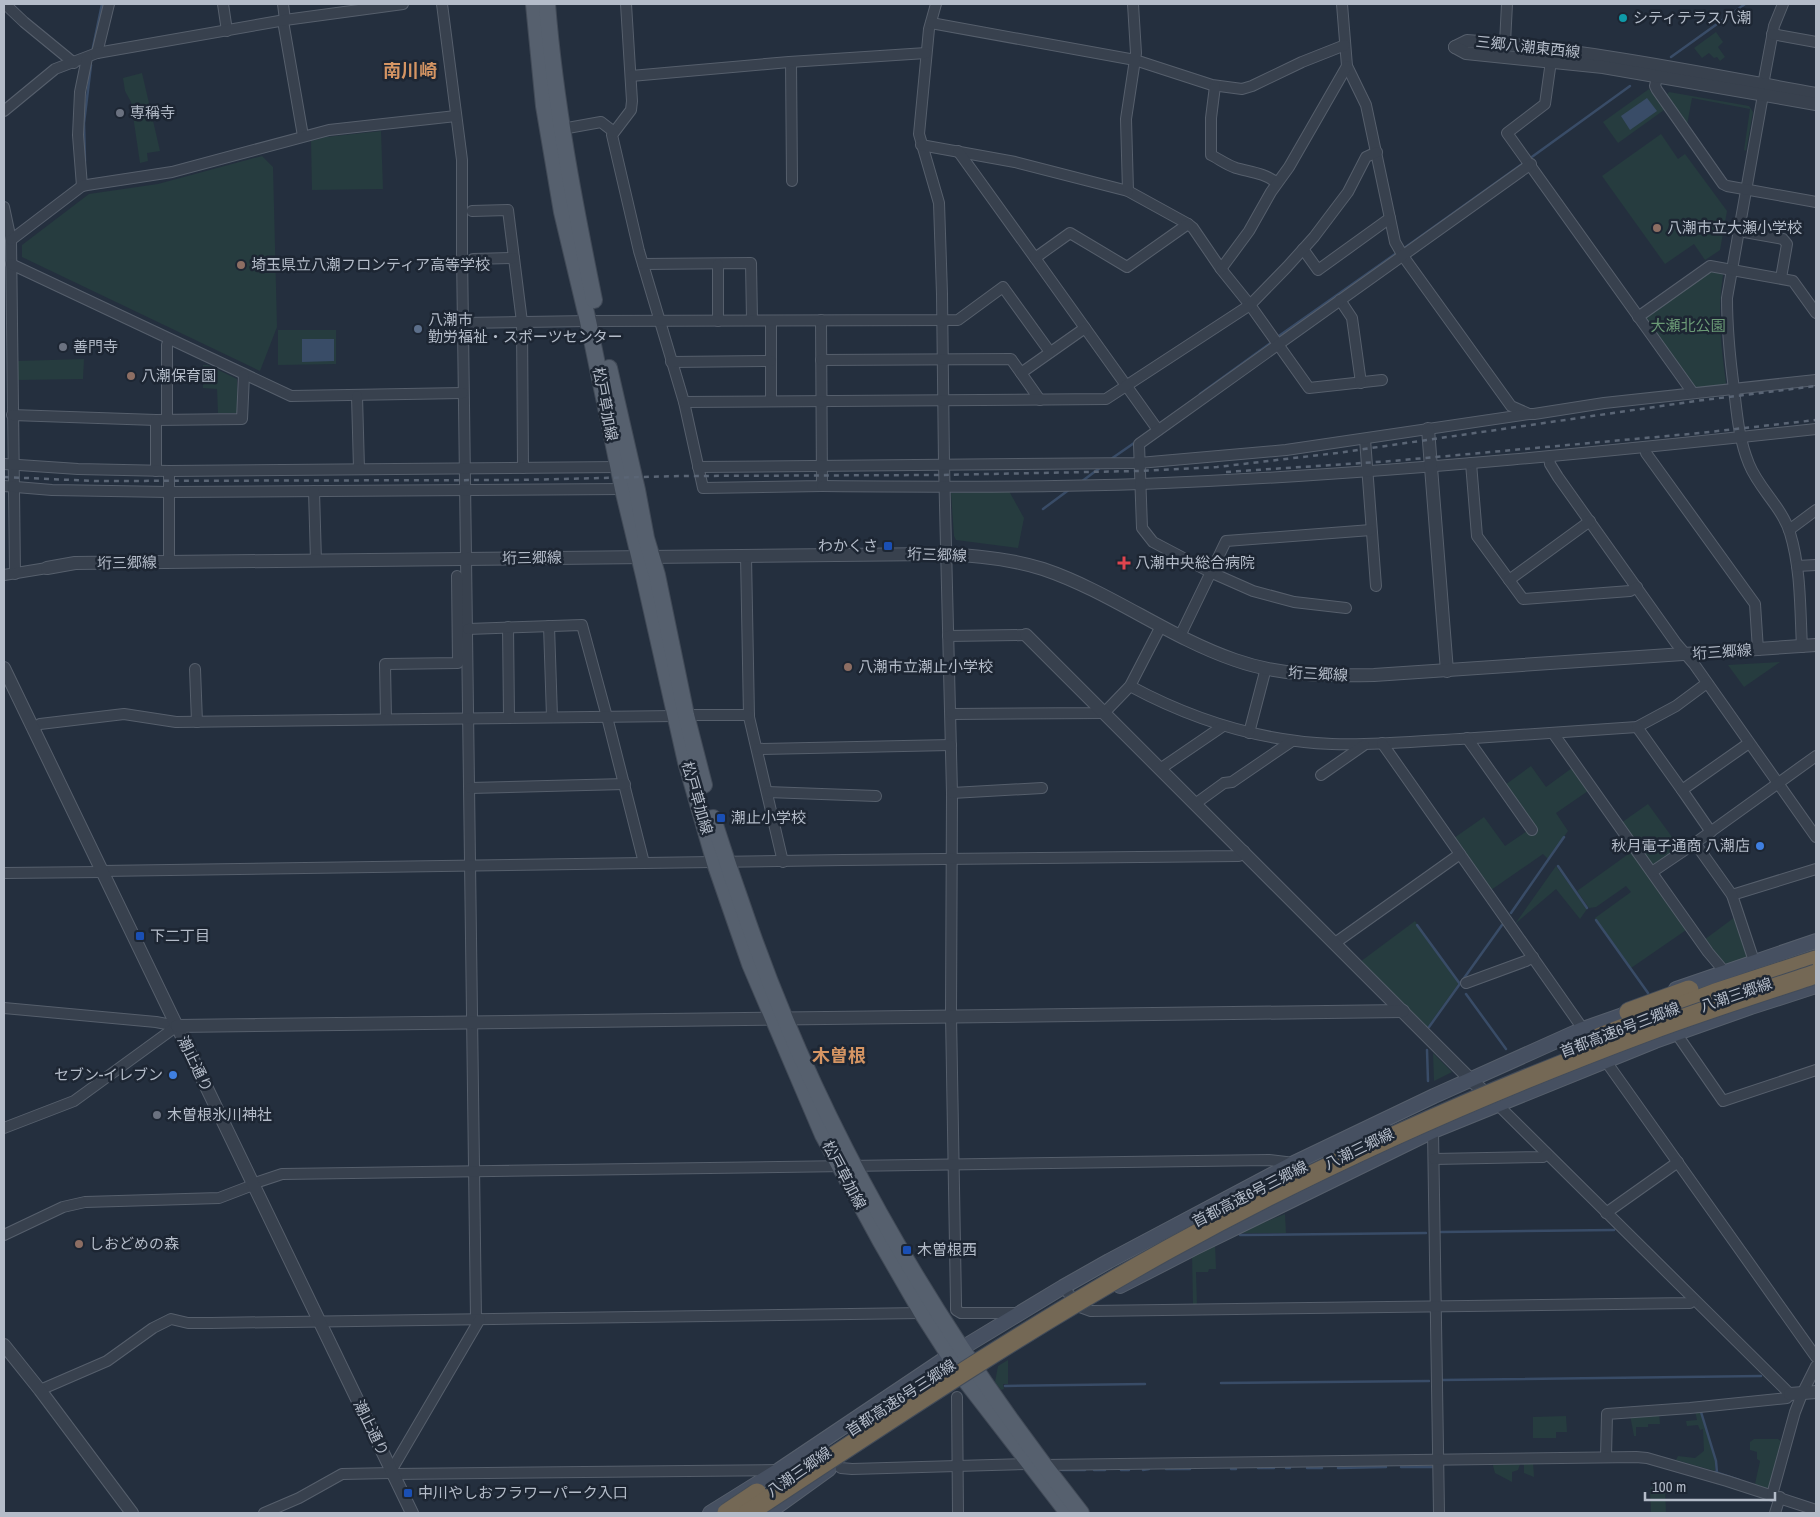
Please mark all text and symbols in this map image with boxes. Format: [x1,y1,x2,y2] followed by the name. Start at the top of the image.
[1633,7,1752,28] place label: シティテラス八潮
[1617,12,1629,24] marker: シティテラス八潮
[1475,31,1581,62] street label: 三郷八潮東西線
[383,58,437,83] district label: 南川崎
[130,102,175,123] place label: 専稱寺
[114,107,126,119] marker: 専稱寺
[1667,217,1802,238] place label: 八潮市立大瀬小学校
[1651,222,1663,234] marker: 八潮市立大瀬小学校
[251,254,490,275] place label: 埼玉県立八潮フロンティア高等学校
[235,259,247,271] marker: 埼玉県立八潮フロンティア高等学校
[428,309,623,347] place label: 八潮市 勤労福祉・スポーツセンター
[1650,315,1726,336] park label: 大瀬北公園
[412,323,424,335] marker: 八潮市 勤労福祉・スポーツセンター
[73,336,118,357] place label: 善門寺
[57,341,69,353] marker: 善門寺
[141,365,216,386] place label: 八潮保育園
[588,365,623,443] street label: 松戸草加線
[125,370,137,382] marker: 八潮保育園
[818,535,878,556] place label: わかくさ
[882,540,894,552] marker: わかくさ
[907,543,967,566] street label: 垳三郷線
[502,546,562,569] street label: 垳三郷線
[97,551,157,574] street label: 垳三郷線
[1135,552,1255,573] place label: 八潮中央総合病院
[1117,556,1131,570] marker: 八潮中央総合病院
[1691,639,1753,664] street label: 垳三郷線
[858,656,993,677] place label: 八潮市立潮止小学校
[842,661,854,673] marker: 八潮市立潮止小学校
[1288,661,1349,686] street label: 垳三郷線
[677,759,718,837] street label: 松戸草加線
[731,807,806,828] place label: 潮止小学校
[715,812,727,824] marker: 潮止小学校
[1612,835,1750,856] place label: 秋月電子通商 八潮店
[1754,840,1766,852] marker: 秋月電子通商 八潮店
[150,925,210,946] place label: 下二丁目
[134,930,146,942] marker: 下二丁目
[1697,972,1775,1017] street label: 八潮三郷線
[1557,997,1683,1062] street label: 首都高速6号三郷線
[173,1032,218,1095] street label: 潮止通り
[812,1043,866,1068] district label: 木曽根
[54,1064,163,1085] place label: セブン-イレブン
[167,1069,179,1081] marker: セブン-イレブン
[167,1104,272,1125] place label: 木曽根氷川神社
[151,1109,163,1121] marker: 木曽根氷川神社
[1320,1123,1397,1174] street label: 八潮三郷線
[818,1137,871,1213] street label: 松戸草加線
[1188,1155,1311,1232] street label: 首都高速6号三郷線
[89,1233,179,1254] place label: しおどめの森
[73,1238,85,1250] marker: しおどめの森
[917,1239,977,1260] place label: 木曽根西
[901,1244,913,1256] marker: 木曽根西
[842,1354,960,1441] street label: 首都高速6号三郷線
[349,1396,394,1459] street label: 潮止通り
[762,1441,835,1502] street label: 八潮三郷線
[1645,1470,1775,1502] scale bar
[1652,1476,1686,1497] text: 100 m
[418,1482,628,1503] place label: 中川やしおフラワーパーク入口
[402,1487,414,1499] marker: 中川やしおフラワーパーク入口

